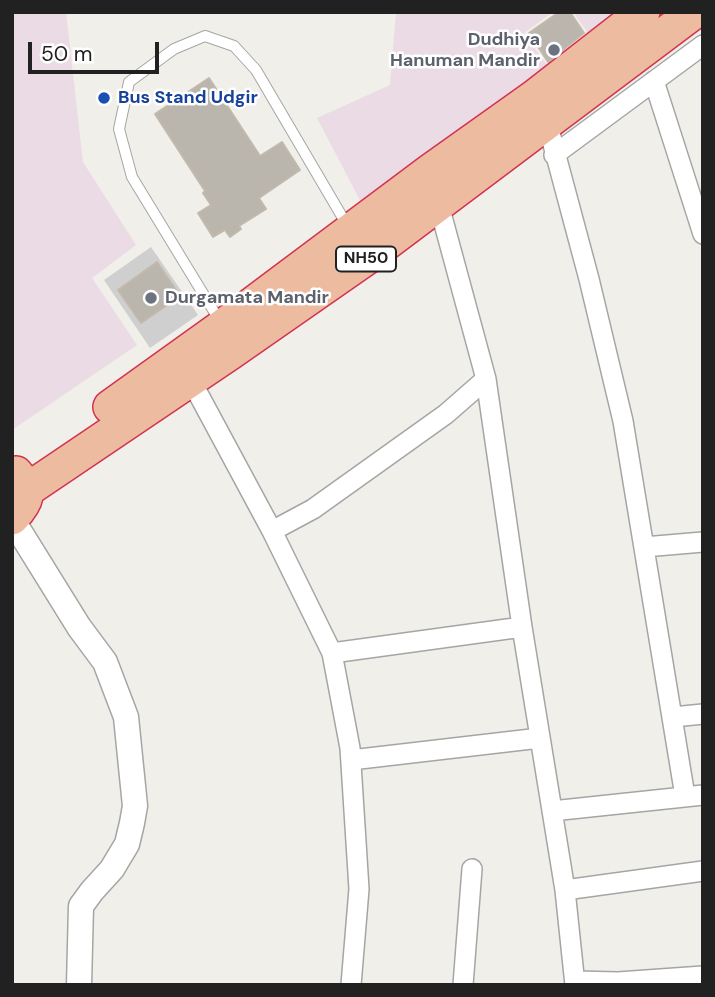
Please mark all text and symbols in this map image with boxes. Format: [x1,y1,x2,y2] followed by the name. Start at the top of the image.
[32,28,163,72] scale bar
[390,29,540,72] place label: Dudhiya Hanuman Mandir
[41,40,92,68] text: 50 m
[546,42,562,58] marker: Dudhiya Hanuman Mandir
[118,87,258,109] place label: Bus Stand Udgir
[96,90,112,106] marker: Bus Stand Udgir
[336,246,396,272] road number: NH50
[165,287,329,309] place label: Durgamata Mandir
[143,290,159,306] marker: Durgamata Mandir

